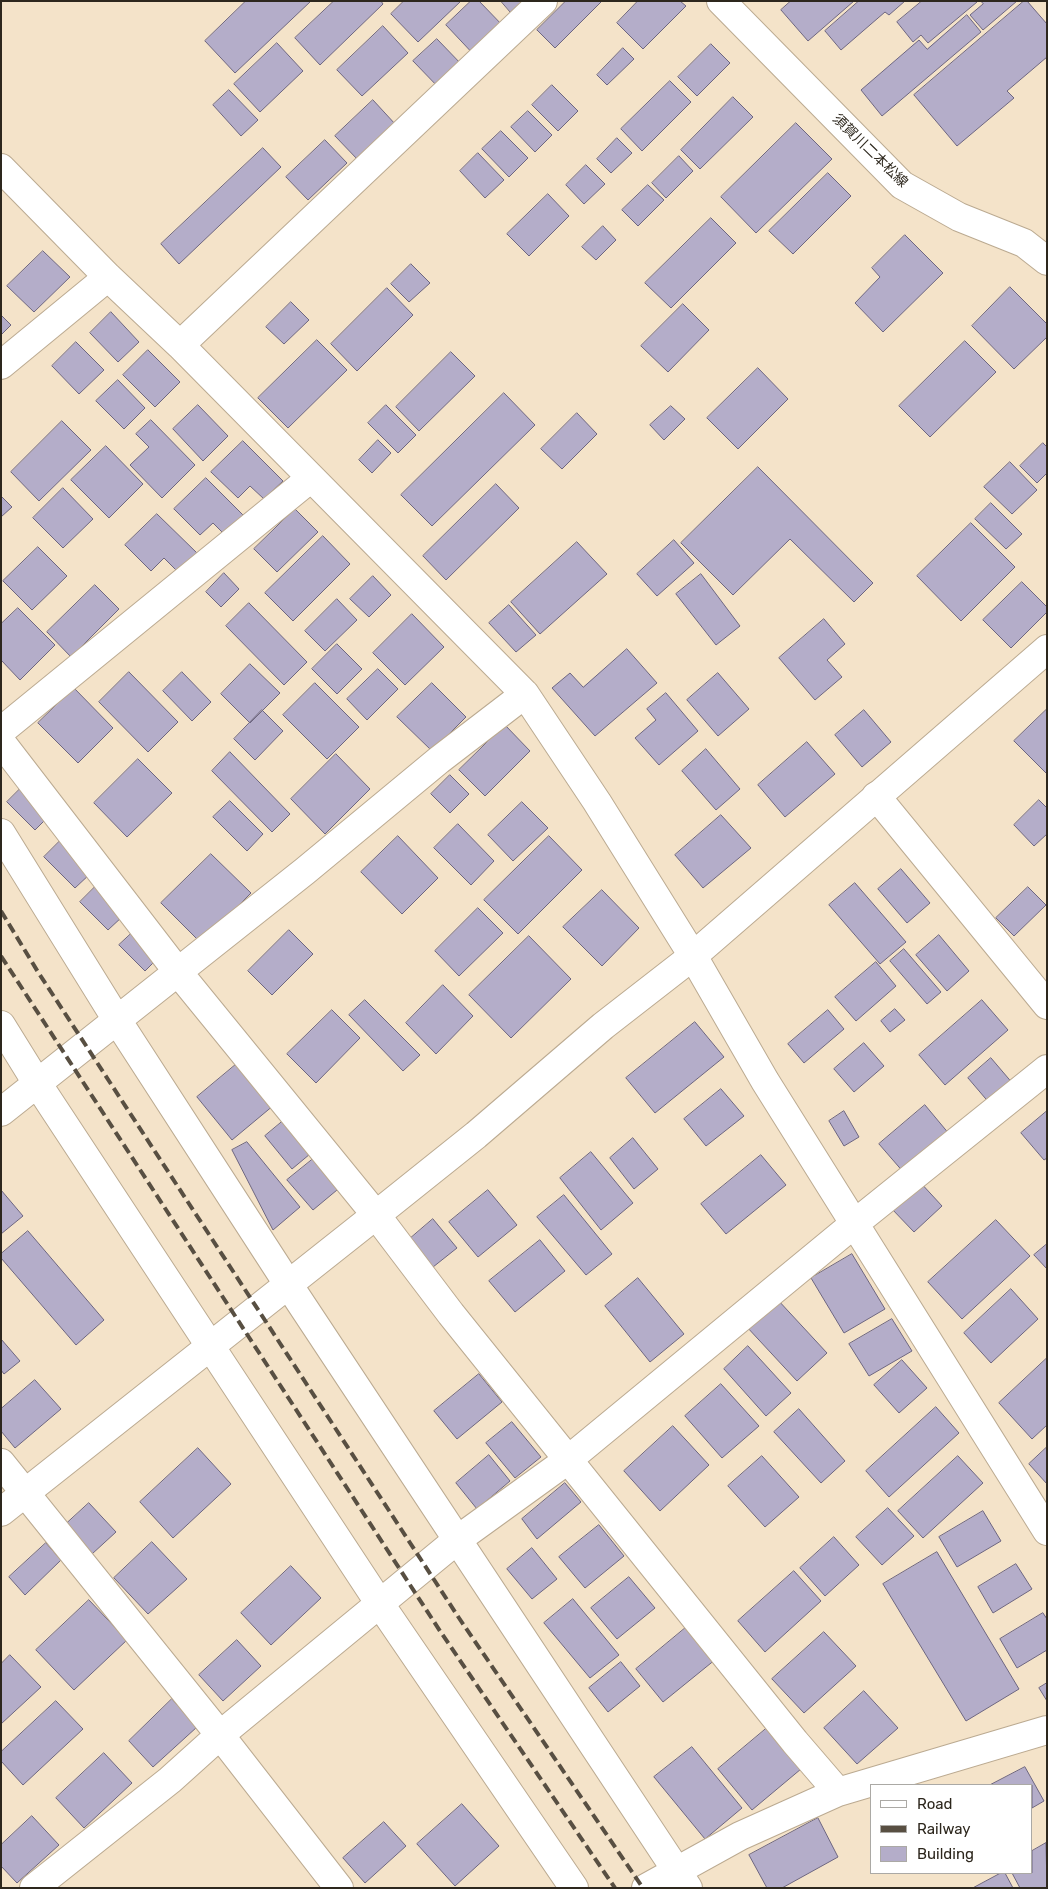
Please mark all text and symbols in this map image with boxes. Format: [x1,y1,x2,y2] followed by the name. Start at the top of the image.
[829,111,911,191] street label: 須賀川二本松線
[870,1784,1033,1874] legend
[917,1795,953,1813] text: Road
[917,1820,971,1838] text: Railway
[917,1845,974,1863] text: Building

